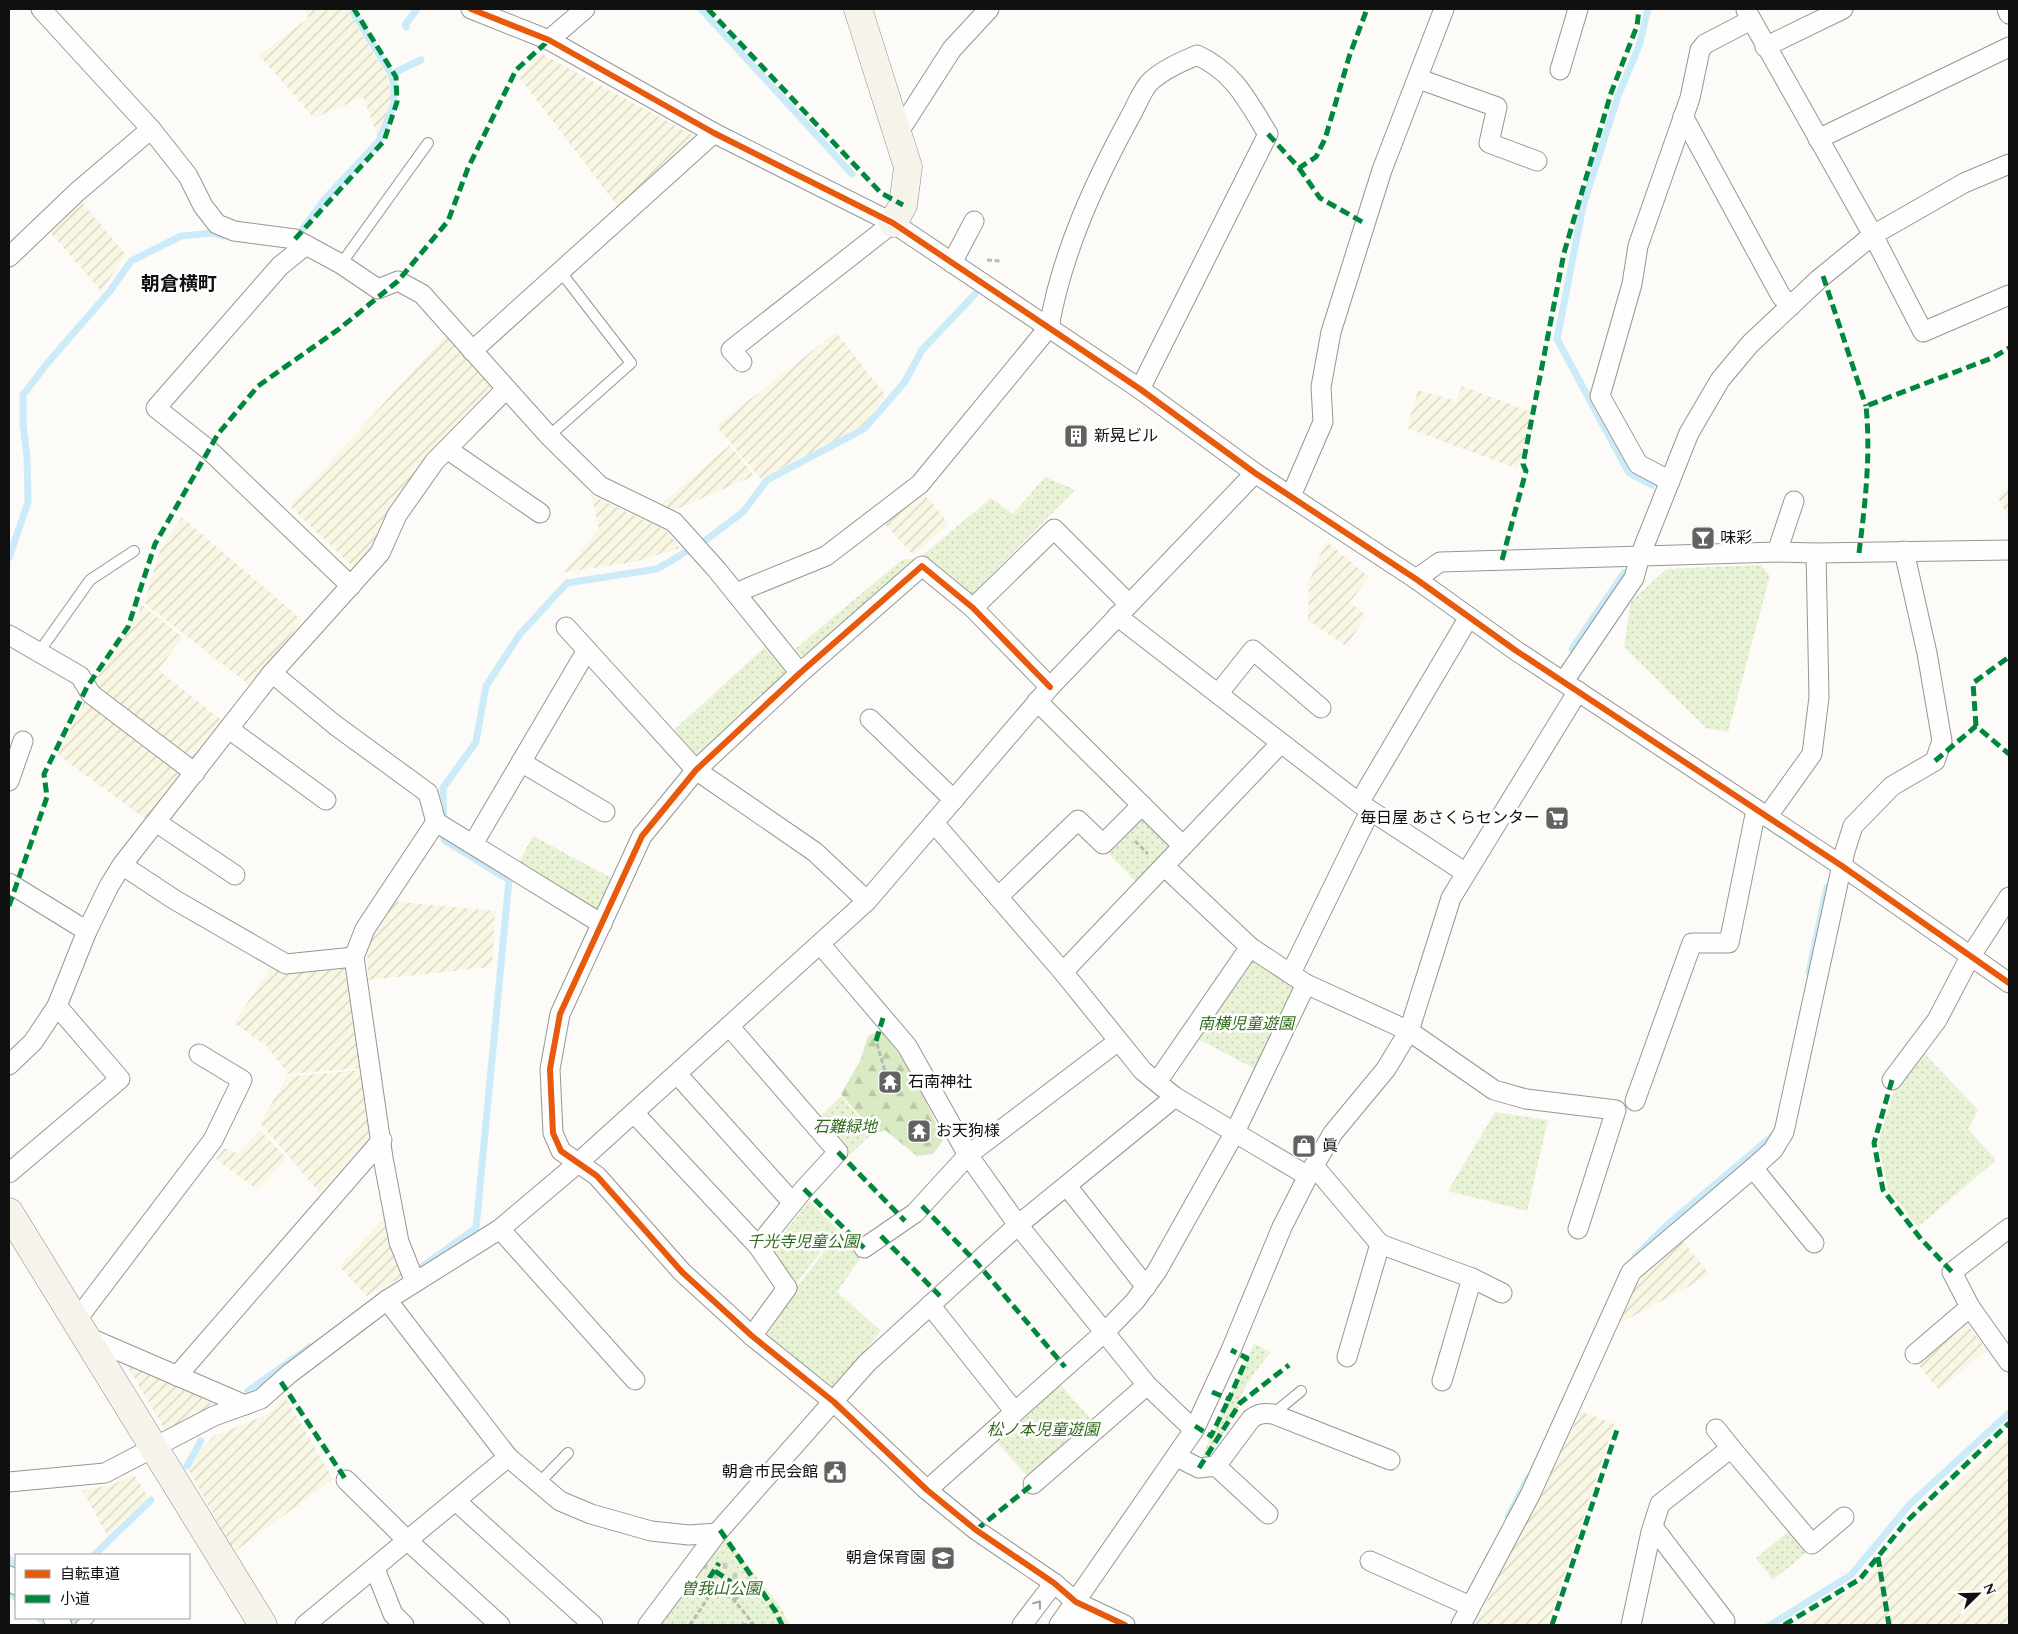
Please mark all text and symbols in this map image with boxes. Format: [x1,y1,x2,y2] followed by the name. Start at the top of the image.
[141,270,217,299] district label: 朝倉横町
[1063,423,1089,449] building icon: 新晃ビル
[1094,424,1158,448] place label: 新晃ビル
[1690,525,1716,551] bar icon: 味彩
[1720,526,1752,550] place label: 味彩
[1544,805,1570,831] supermarket icon: 毎日屋 あさくらセンター
[1360,806,1540,830] place label: 毎日屋 あさくらセンター
[1198,1012,1296,1036] park label: 南横児童遊園
[877,1069,903,1095] temple icon: 石南神社
[908,1070,972,1094] place label: 石南神社
[813,1115,879,1139] park label: 石難緑地
[906,1118,932,1144] temple icon: お天狗様
[936,1119,1000,1143] place label: お天狗様
[1291,1133,1317,1159] shop icon: 眞
[1322,1134,1338,1158] place label: 眞
[747,1230,861,1254] park label: 千光寺児童公園
[987,1418,1101,1442] park label: 松ノ本児童遊園
[822,1459,848,1485] public building icon: 朝倉市民会館
[722,1460,818,1484] place label: 朝倉市民会館
[930,1545,956,1571] school or university icon: 朝倉保育園
[846,1546,926,1570] place label: 朝倉保育園
[15,1554,190,1619] legend
[60,1563,120,1586] text: 自転車道
[1953,1569,2003,1619] north arrow
[681,1577,763,1601] park label: 曽我山公園
[1978,1580,2001,1598] text: N
[60,1588,90,1611] text: 小道
[1033,1601,1041,1610] one-way arrow

